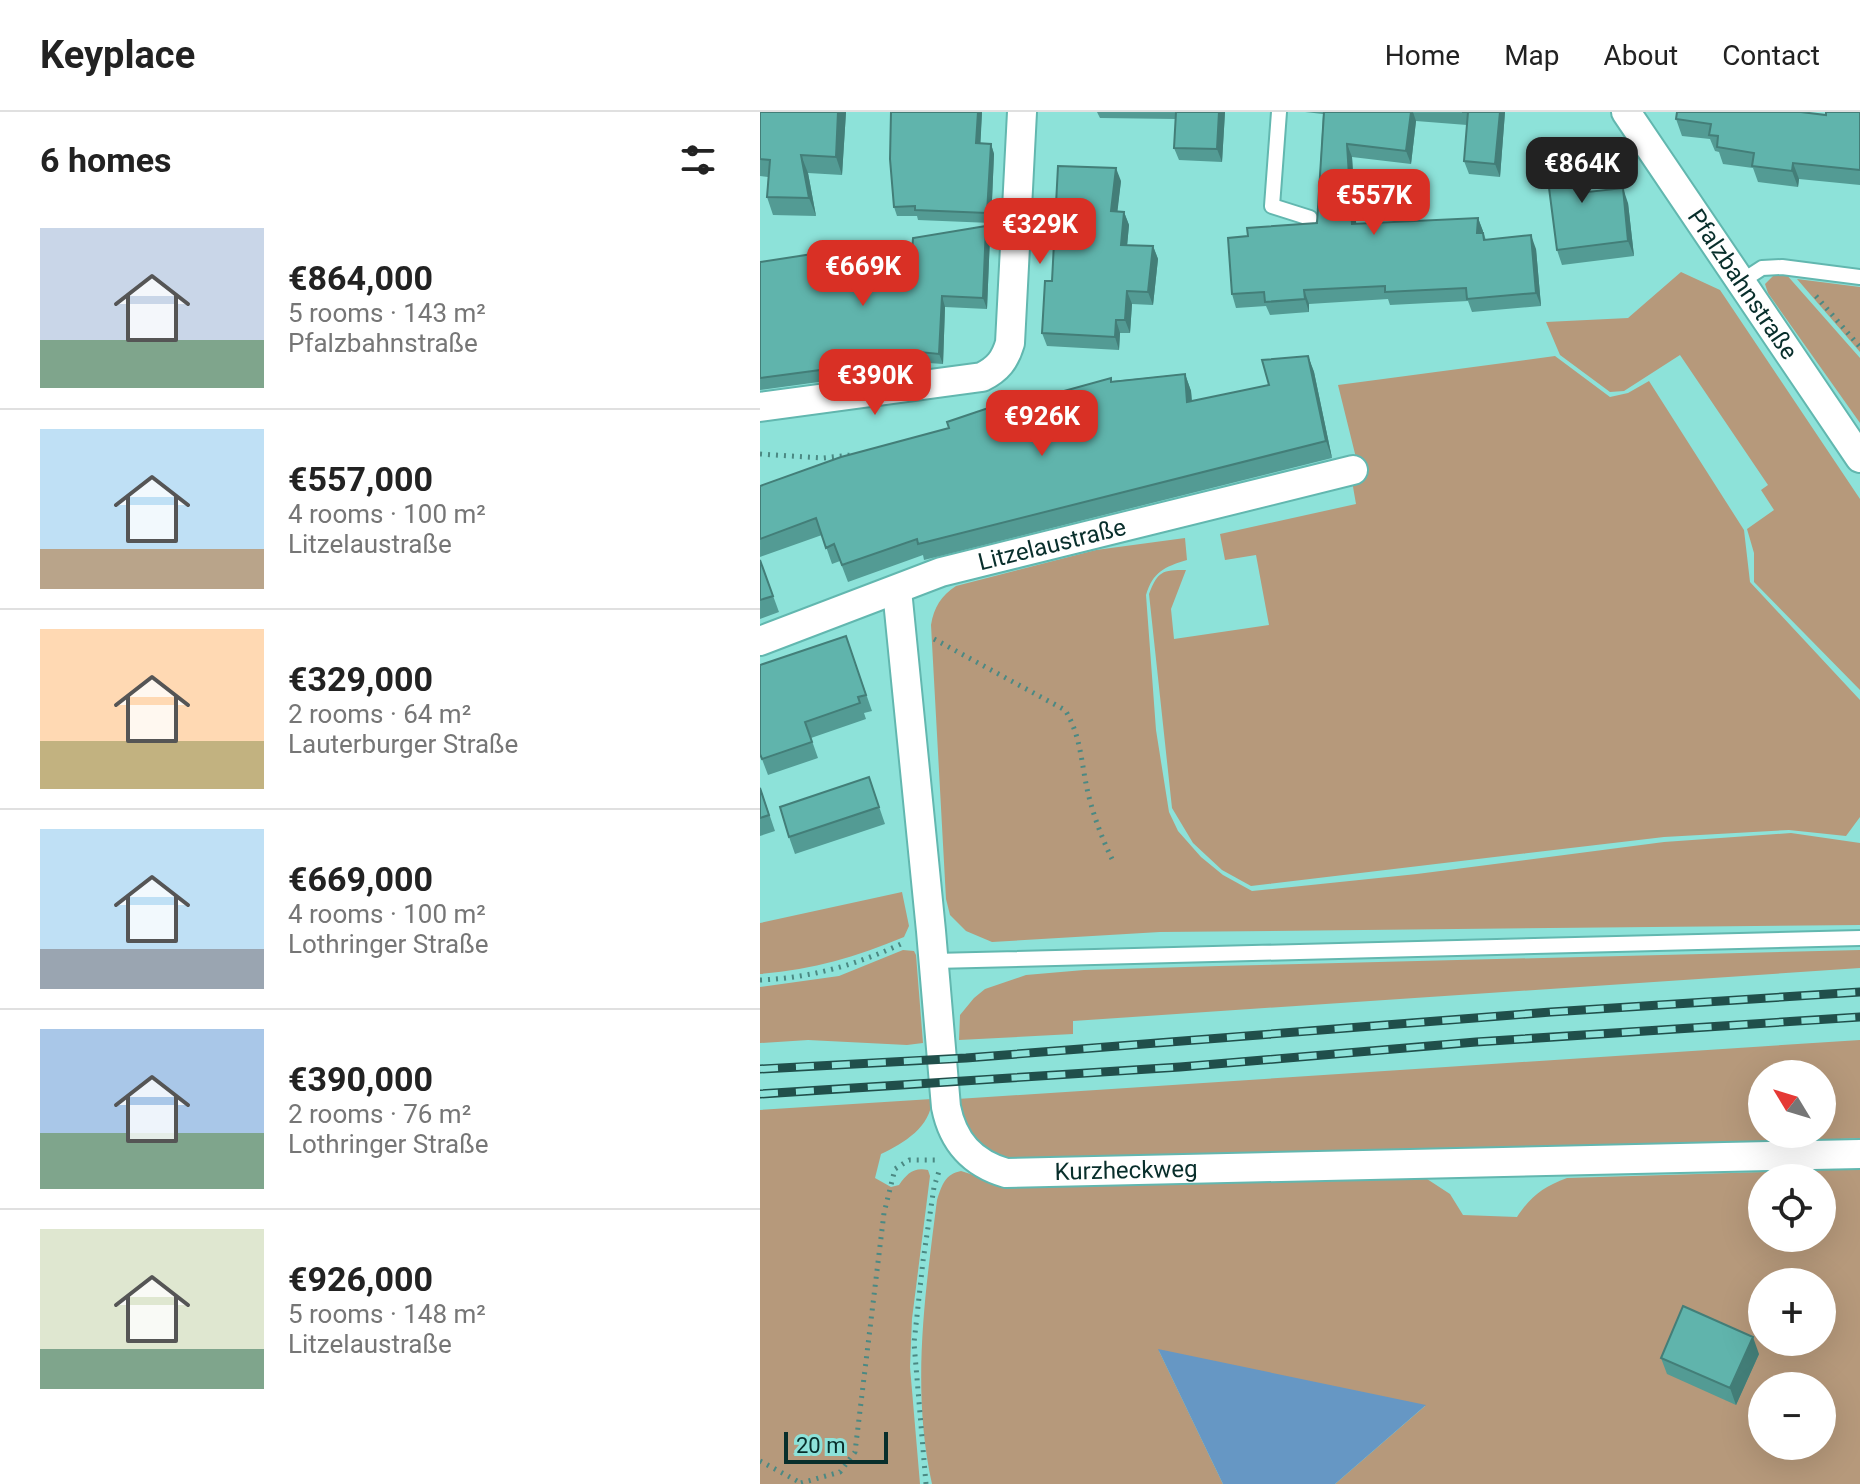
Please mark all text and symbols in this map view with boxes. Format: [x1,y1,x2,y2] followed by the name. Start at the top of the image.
[40,33,195,77] text: Keyplace
[1385,39,1460,72] text: Home
[1504,39,1560,72] text: Map
[1604,39,1678,72] text: About
[1722,39,1820,72] text: Contact
[1526,137,1638,205] pin: €864K
[676,138,720,182] icon: filters
[40,140,171,180] text: 6 homes
[1544,148,1620,178] text: €864K
[1318,169,1430,237] pin: €557K
[1336,180,1412,210] text: €557K
[984,198,1096,266] pin: €329K
[1682,204,1803,365] street label: Pfalzbahnstraße
[1002,209,1078,239] text: €329K
[807,240,919,308] pin: €669K
[825,251,901,281] text: €669K
[288,258,433,298] text: €864,000
[104,260,200,356] icon: home
[288,298,486,328] text: 5 rooms · 143 m²
[288,328,478,358] text: Pfalzbahnstraße
[819,349,931,417] pin: €390K
[837,360,913,390] text: €390K
[986,390,1098,458] pin: €926K
[1004,401,1080,431] text: €926K
[288,459,433,499] text: €557,000
[104,461,200,557] icon: home
[288,499,486,529] text: 4 rooms · 100 m²
[975,513,1129,576] street label: Litzelaustraße
[288,529,452,559] text: Litzelaustraße
[288,659,433,699] text: €329,000
[104,661,200,757] icon: home
[288,699,471,729] text: 2 rooms · 64 m²
[288,729,518,759] text: Lauterburger Straße
[288,859,433,899] text: €669,000
[104,861,200,957] icon: home
[288,899,486,929] text: 4 rooms · 100 m²
[288,929,488,959] text: Lothringer Straße
[288,1059,433,1099] text: €390,000
[1748,1060,1836,1148] north arrow
[1748,1060,1836,1460] map controls
[104,1061,200,1157] icon: home
[288,1099,471,1129] text: 2 rooms · 76 m²
[288,1129,488,1159] text: Lothringer Straße
[1054,1155,1198,1186] street label: Kurzheckweg
[1748,1164,1836,1252] button: locate
[288,1259,433,1299] text: €926,000
[104,1261,200,1357] icon: home
[1748,1268,1836,1356] button: +
[288,1299,486,1329] text: 5 rooms · 148 m²
[288,1329,452,1359] text: Litzelaustraße
[1748,1372,1836,1460] button: −
[784,1428,888,1464] scale bar
[796,1433,845,1458] text: 20 m

